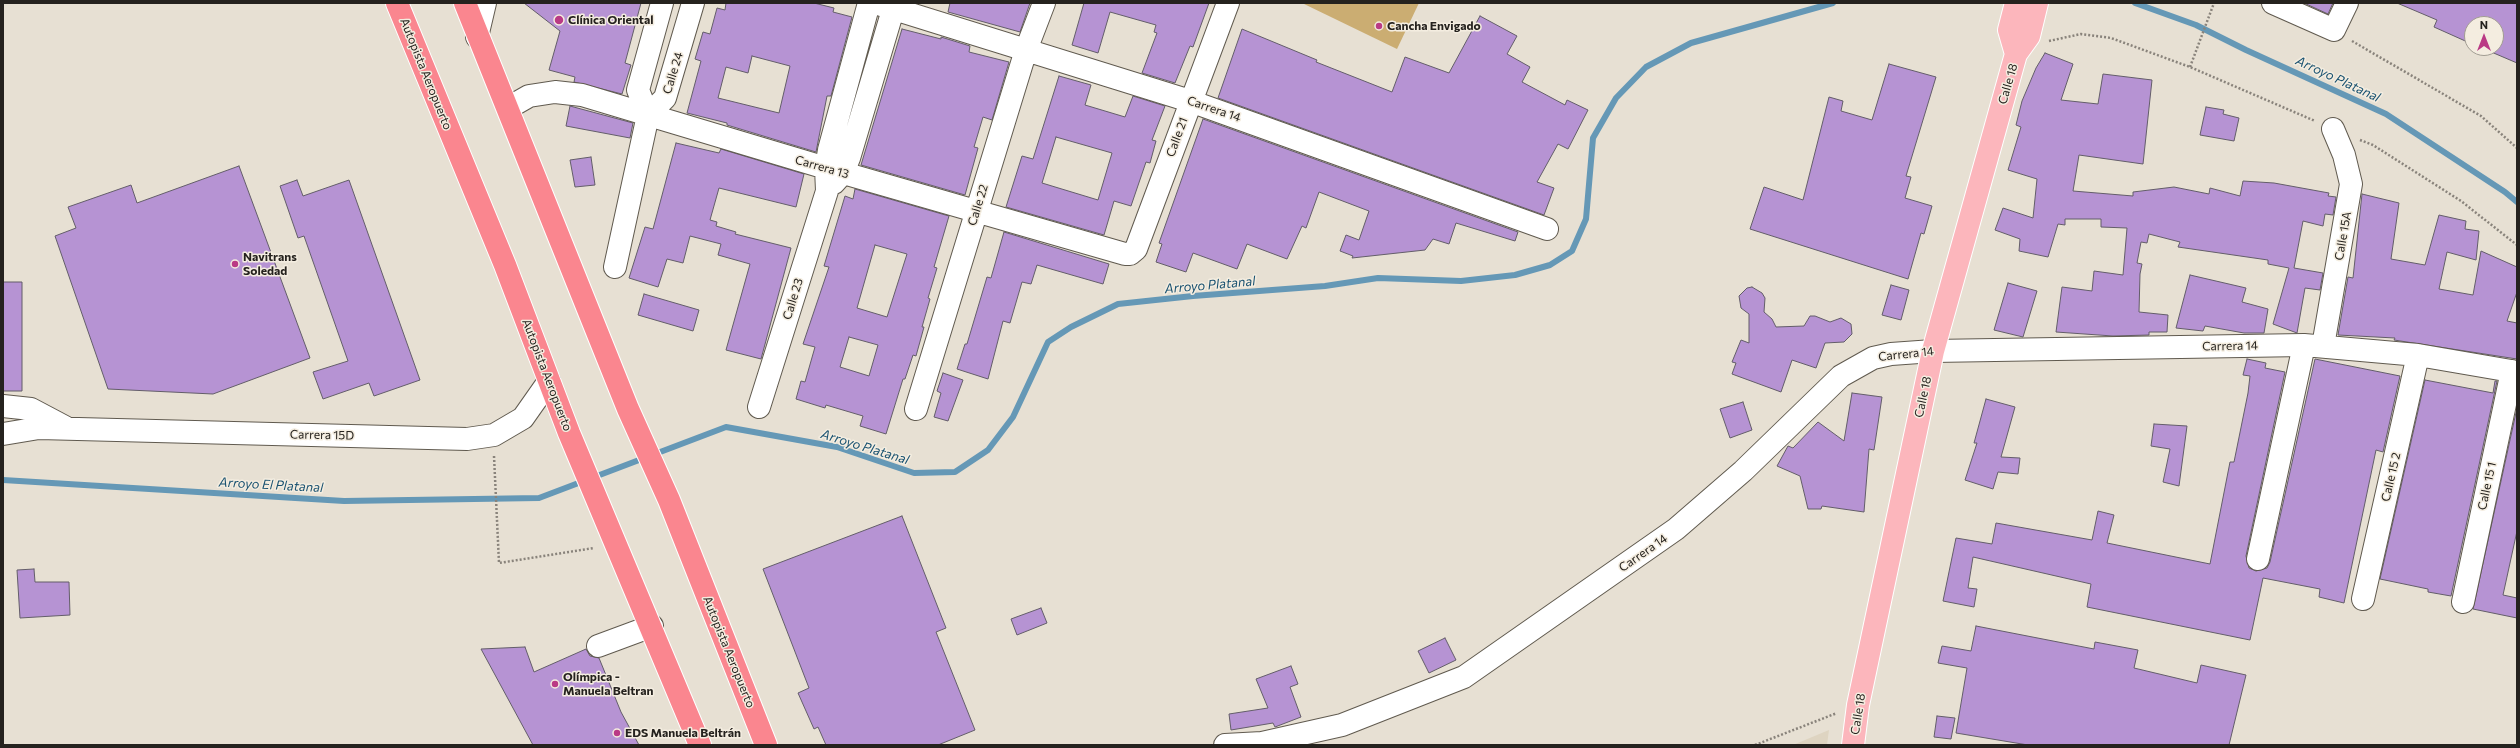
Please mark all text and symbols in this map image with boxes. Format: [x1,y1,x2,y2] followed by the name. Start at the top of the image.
[568,13,654,27] place label: Clínica Oriental
[553,14,565,26] marker: Clínica Oriental
[397,16,455,132] street label: Autopista Aeropuerto
[2464,16,2504,56] north arrow
[2480,18,2488,31] text: N
[1387,19,1481,33] place label: Cancha Envigado
[1374,21,1384,31] marker: Cancha Envigado
[660,50,686,96] street label: Calle 24
[2293,53,2383,105] water label: Arroyo Platanal
[1995,62,2021,106] street label: Calle 18
[1185,93,1243,125] street label: Carrera 14
[1163,115,1191,159] street label: Calle 21
[793,152,851,182] street label: Carrera 13
[965,183,991,227] street label: Calle 22
[2332,210,2354,262] street label: Calle 15A
[243,250,297,278] place label: Navitrans Soledad
[230,259,240,269] marker: Navitrans Soledad
[1164,273,1256,297] water label: Arroyo Platanal
[780,276,806,322] street label: Calle 23
[519,317,575,433] street label: Autopista Aeropuerto
[2202,338,2258,354] street label: Carrera 14
[1878,344,1934,364] street label: Carrera 14
[1912,375,1934,419] street label: Calle 18
[819,426,911,468] water label: Arroyo Platanal
[290,427,354,443] street label: Carrera 15D
[2378,451,2404,503] street label: Calle 15 2
[2475,461,2499,511] street label: Calle 15 1
[218,474,324,496] water label: Arroyo El Platanal
[1616,531,1670,575] street label: Carrera 14
[700,594,758,710] street label: Autopista Aeropuerto
[563,670,653,698] place label: Olímpica - Manuela Beltran
[550,679,560,689] marker: Olímpica - Manuela Beltran
[1848,692,1868,736] street label: Calle 18
[625,726,741,740] place label: EDS Manuela Beltrán
[612,728,622,738] marker: EDS Manuela Beltrán

